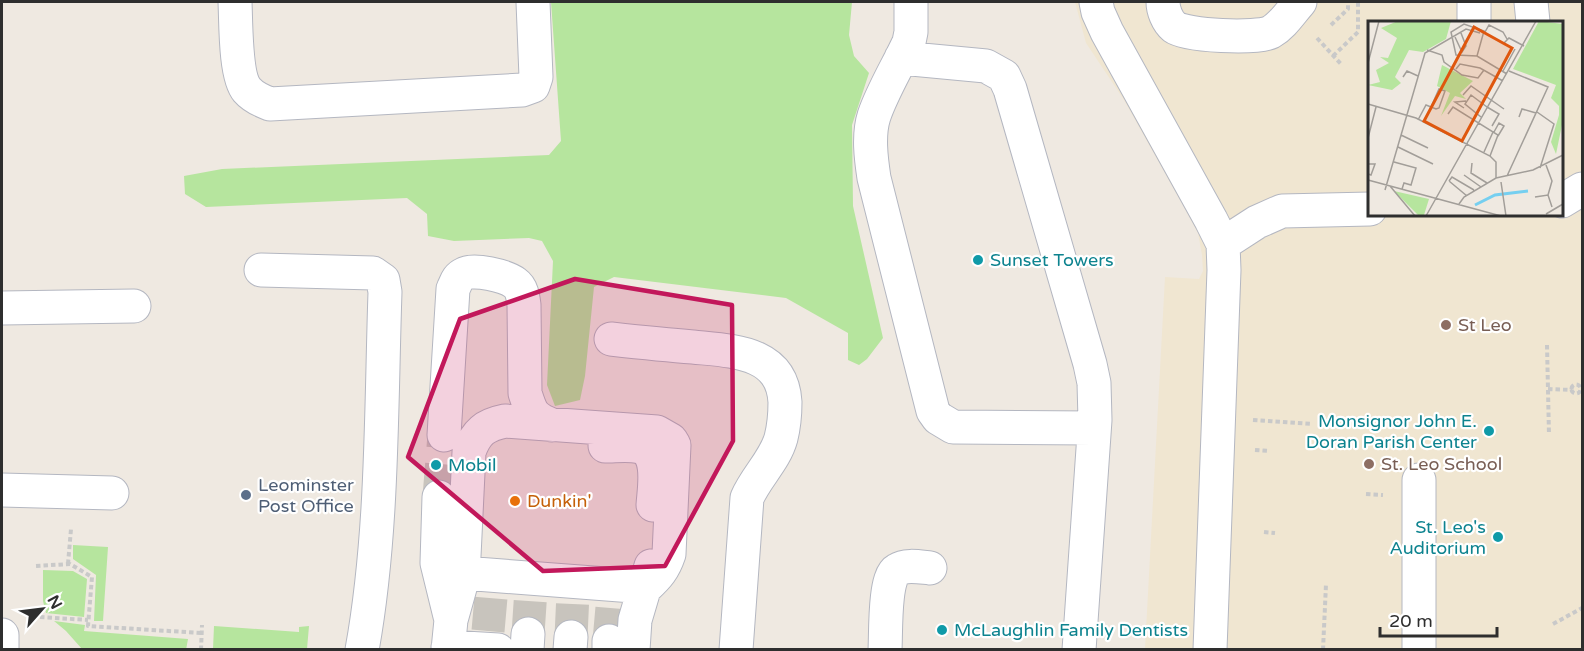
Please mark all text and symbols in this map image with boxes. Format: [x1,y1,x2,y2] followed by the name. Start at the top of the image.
[1368,21,1563,216] inset map
[990,249,1114,271] place label: Sunset Towers
[971,253,985,267] marker: Sunset Towers
[1458,314,1512,336] place label: St Leo
[1439,318,1453,332] marker: St Leo
[1306,410,1477,453] place label: Monsignor John E. Doran Parish Center
[1482,424,1496,438] marker: Monsignor John E. Doran Parish Center
[1381,453,1502,475] place label: St. Leo School
[448,454,496,476] place label: Mobil
[1362,457,1376,471] marker: St. Leo School
[429,458,443,472] marker: Mobil
[258,474,354,517] place label: Leominster Post Office
[239,488,253,502] marker: Leominster Post Office
[527,490,592,512] place label: Dunkin'
[508,494,522,508] marker: Dunkin'
[1389,516,1486,559] place label: St. Leo's Auditorium
[1491,530,1505,544] marker: St. Leo's Auditorium
[12,579,72,639] north arrow
[43,592,66,613] text: N
[1380,600,1497,638] scale bar
[1389,610,1433,632] text: 20 m
[954,619,1188,641] place label: McLaughlin Family Dentists
[935,623,949,637] marker: McLaughlin Family Dentists

